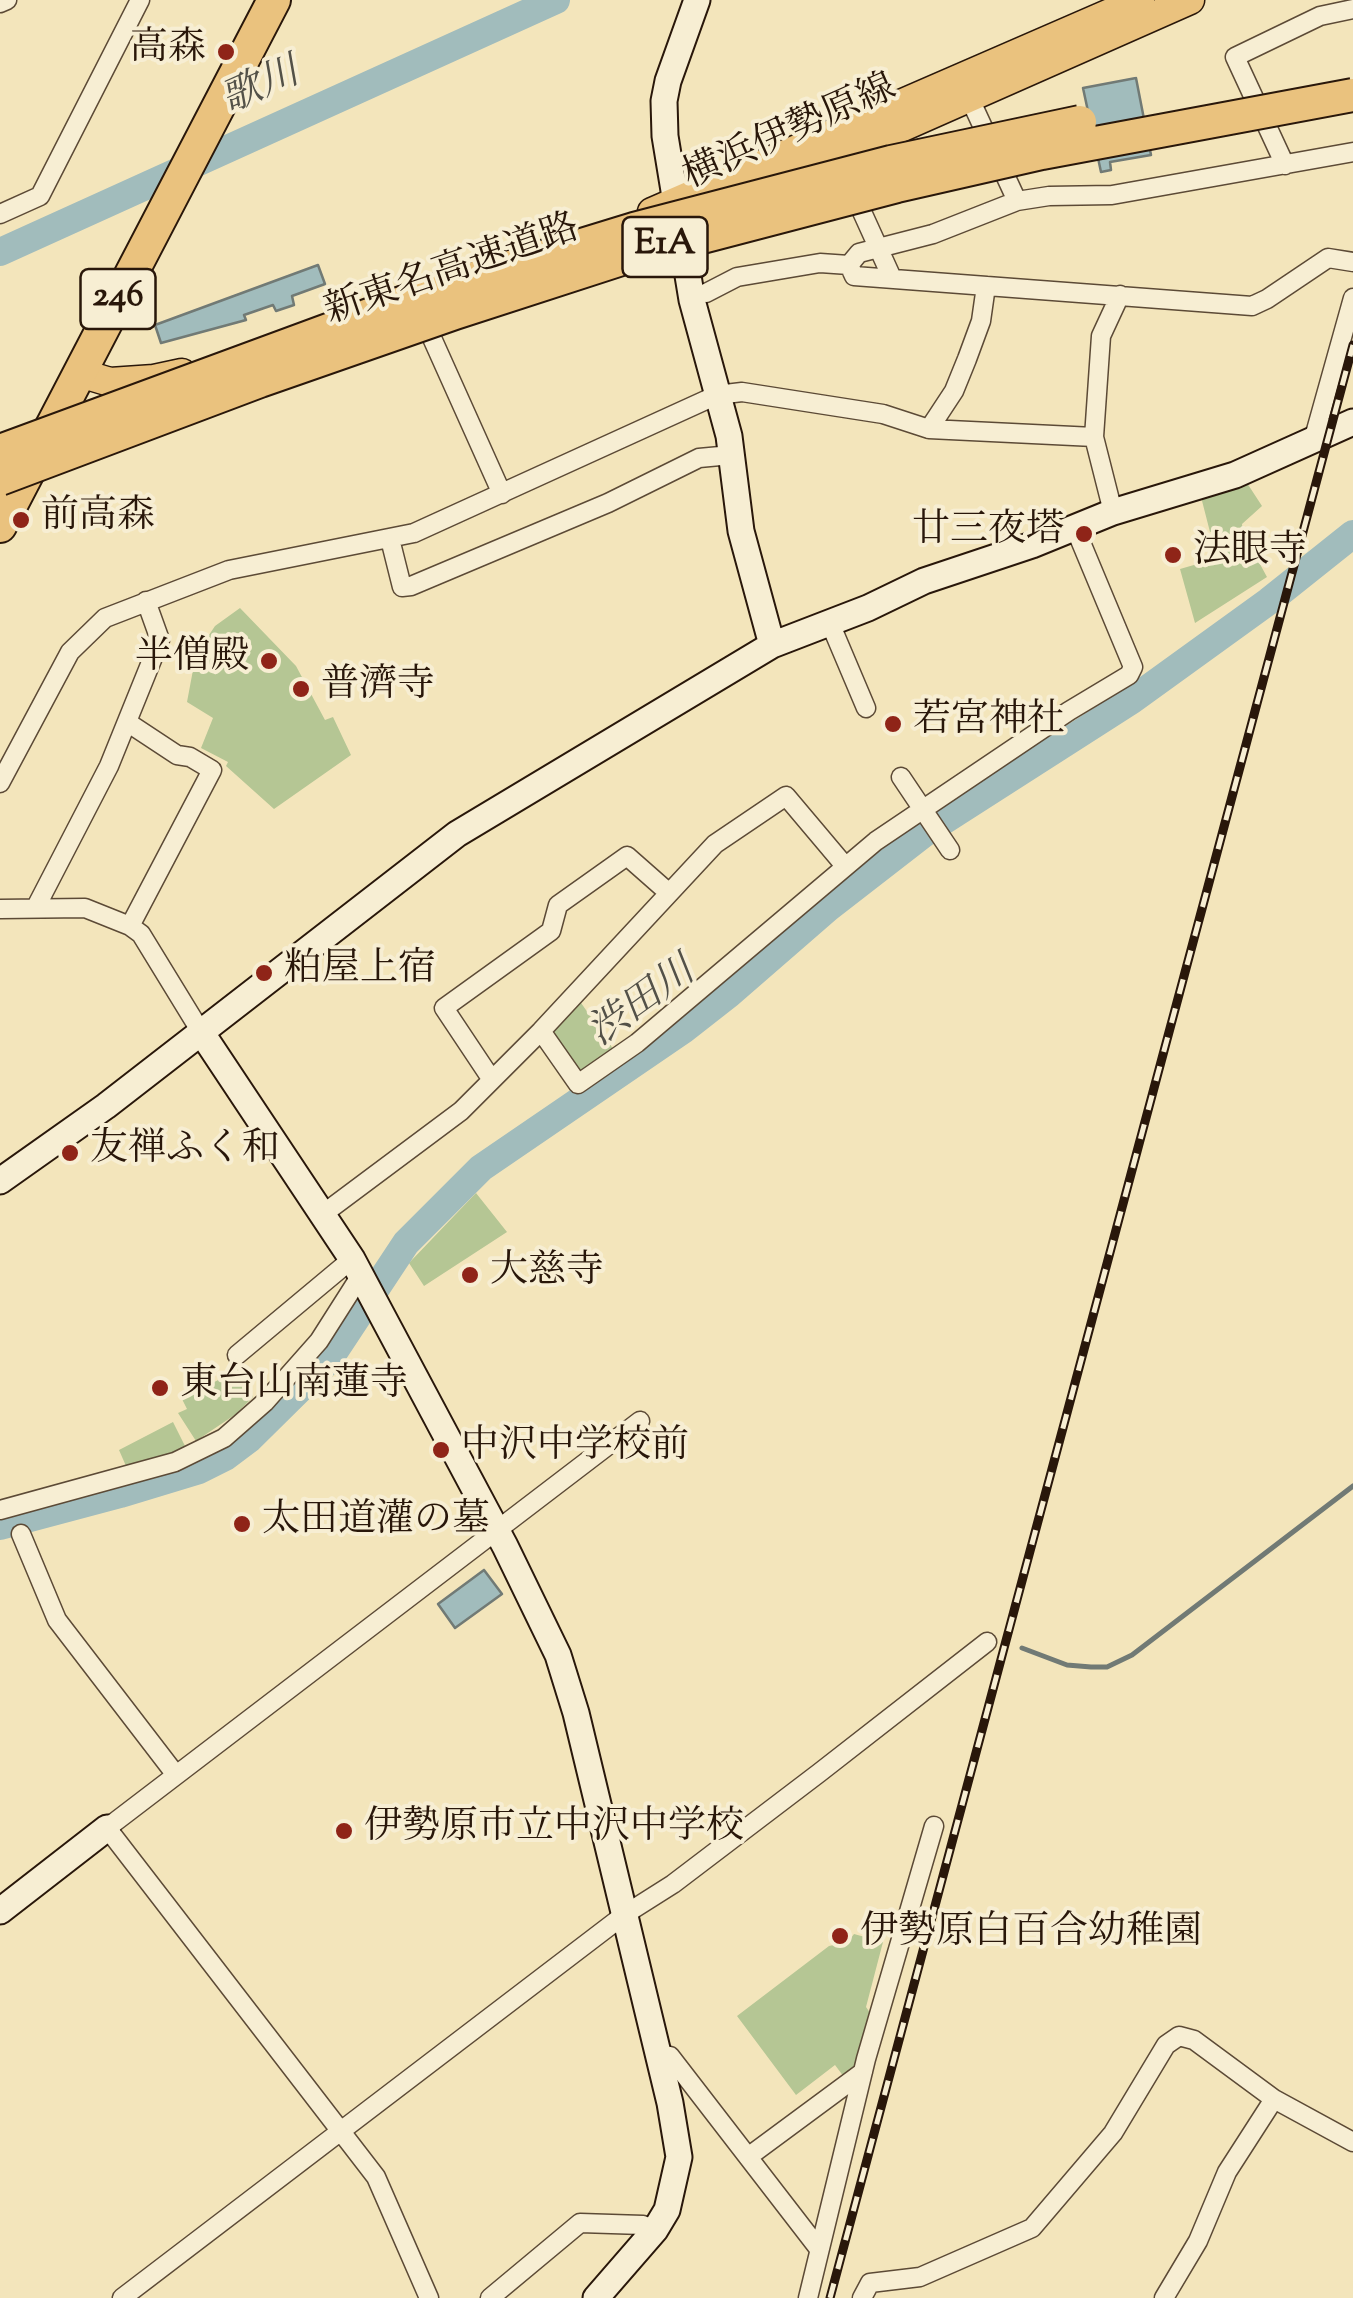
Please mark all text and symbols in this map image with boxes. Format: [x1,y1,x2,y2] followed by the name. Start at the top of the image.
[130,29,206,75] place label: 高森
[215,41,237,63] marker: 高森
[216,52,308,128] water label: 歌川
[678,68,904,202] street label: 横浜伊勢原線
[320,208,586,338] street label: 新東名高速道路
[622,217,708,277] road number: E1A
[80,269,156,329] road number: 246
[41,497,155,543] place label: 前高森
[10,509,32,531] marker: 前高森
[912,511,1064,557] place label: 廿三夜塔
[1073,523,1095,545] marker: 廿三夜塔
[1193,532,1307,578] place label: 法眼寺
[1162,544,1184,566] marker: 法眼寺
[135,638,249,684] place label: 半僧殿
[258,650,280,672] marker: 半僧殿
[321,666,435,712] place label: 普濟寺
[290,678,312,700] marker: 普濟寺
[913,701,1065,747] place label: 若宮神社
[882,713,904,735] marker: 若宮神社
[284,950,436,996] place label: 粕屋上宿
[581,950,707,1060] water label: 渋田川
[253,962,275,984] marker: 粕屋上宿
[90,1130,280,1176] place label: 友禅ふく和
[59,1142,81,1164] marker: 友禅ふく和
[490,1252,604,1298] place label: 大慈寺
[459,1264,481,1286] marker: 大慈寺
[180,1365,408,1411] place label: 東台山南蓮寺
[149,1377,171,1399] marker: 東台山南蓮寺
[461,1427,689,1473] place label: 中沢中学校前
[430,1439,452,1461] marker: 中沢中学校前
[262,1501,490,1547] place label: 太田道灌の墓
[231,1513,253,1535] marker: 太田道灌の墓
[364,1808,744,1854] place label: 伊勢原市立中沢中学校
[333,1820,355,1842] marker: 伊勢原市立中沢中学校
[860,1913,1202,1959] place label: 伊勢原白百合幼稚園
[829,1925,851,1947] marker: 伊勢原白百合幼稚園

